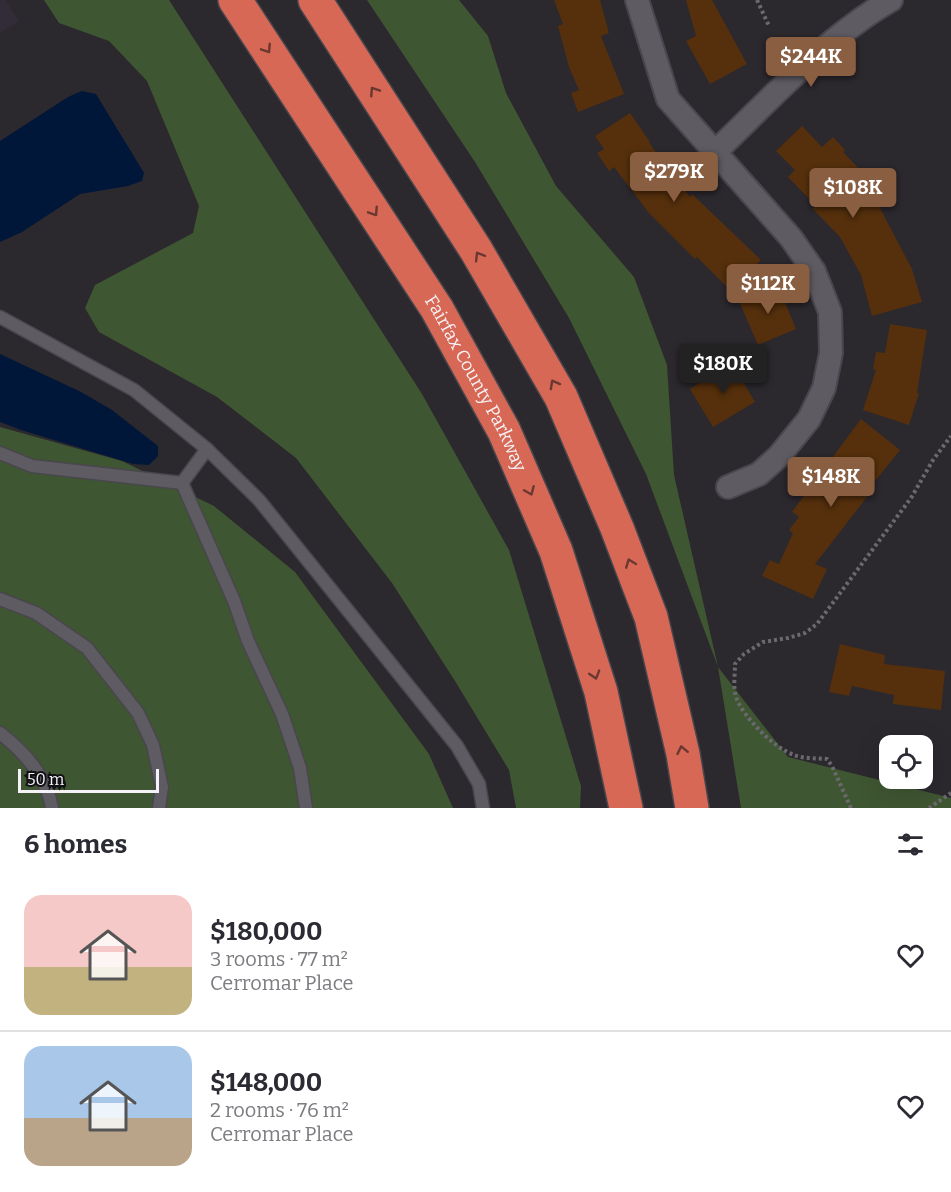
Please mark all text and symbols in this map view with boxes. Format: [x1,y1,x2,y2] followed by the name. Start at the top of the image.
[769,37,853,88] pin: $244K
[260,43,272,53] one-way arrow
[780,44,842,68] text: $244K
[370,87,381,98] one-way arrow
[632,152,716,203] pin: $279K
[644,159,704,183] text: $279K
[811,168,895,219] pin: $108K
[823,175,883,199] text: $108K
[367,205,378,216] one-way arrow
[475,252,487,262] one-way arrow
[726,264,810,315] pin: $112K
[741,271,795,295] text: $112K
[420,291,531,475] street label: Fairfax County Parkway
[681,344,765,395] pin: $180K
[693,351,753,375] text: $180K
[550,379,561,390] one-way arrow
[789,457,873,508] pin: $148K
[802,464,860,488] text: $148K
[523,485,535,496] one-way arrow
[625,558,637,569] one-way arrow
[588,669,600,680] one-way arrow
[879,735,933,789] map controls
[879,735,933,789] button: locate
[676,746,689,756] one-way arrow
[18,766,159,794] scale bar
[27,770,64,789] text: 50 m
[894,828,927,861] icon: filters
[24,829,127,860] text: 6 homes
[210,916,323,947] text: $180,000
[72,919,144,991] icon: home
[894,939,927,972] icon: heart
[210,947,348,971] text: 3 rooms · 77 m²
[210,971,354,995] text: Cerromar Place
[210,1067,322,1098] text: $148,000
[72,1070,144,1142] icon: home
[894,1090,927,1123] icon: heart
[210,1098,349,1122] text: 2 rooms · 76 m²
[210,1122,354,1146] text: Cerromar Place

